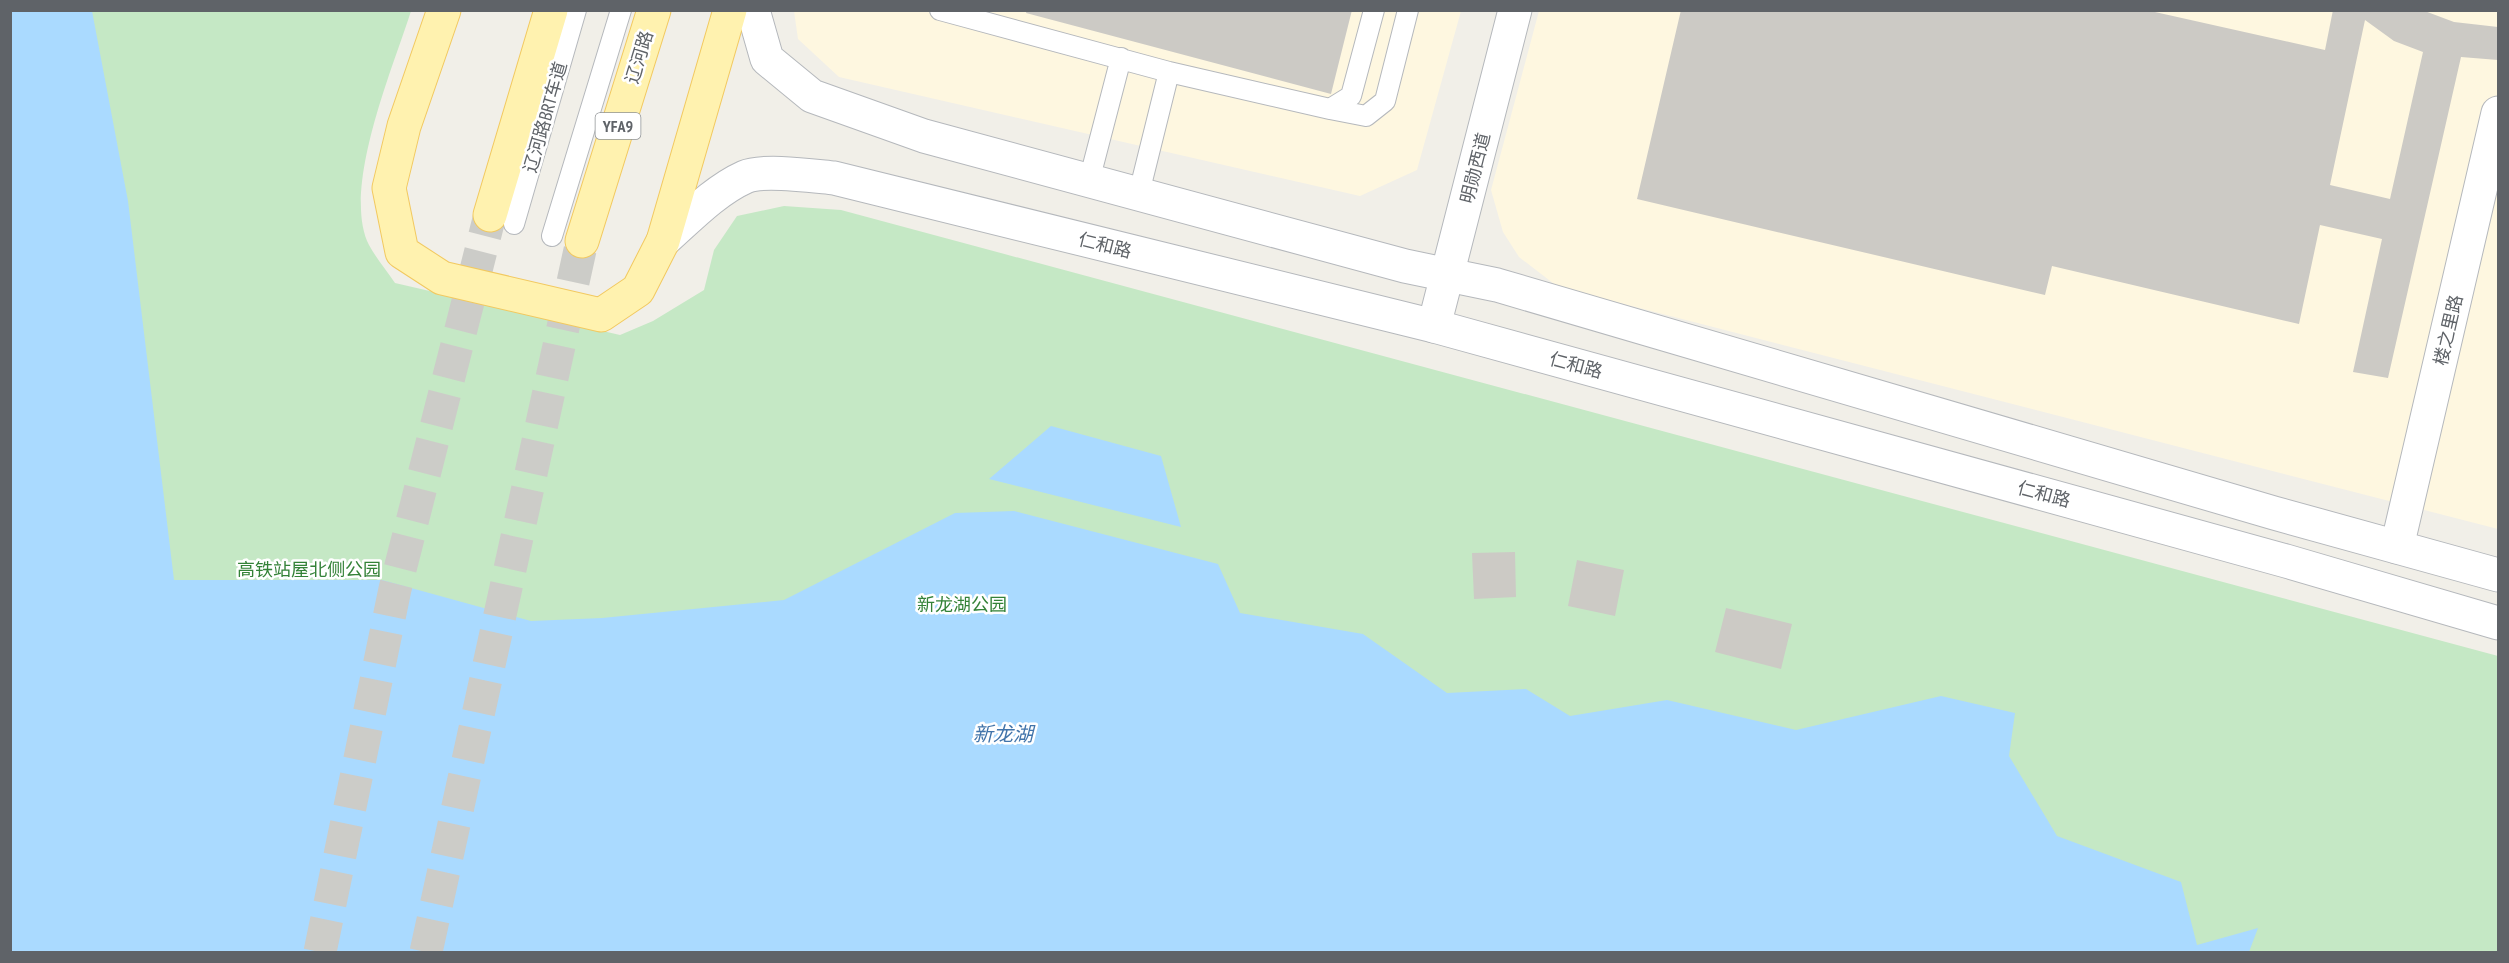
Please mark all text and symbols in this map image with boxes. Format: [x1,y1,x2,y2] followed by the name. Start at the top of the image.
[620,28,658,86] street label: 辽河路
[518,59,572,175] street label: 辽河路BRT车道
[596,113,640,139] road number: YFA9
[1455,130,1495,206] street label: 明勋西道
[1076,227,1134,263] street label: 仁和路
[2429,292,2467,368] street label: 楼之里路
[1547,347,1605,383] street label: 仁和路
[2015,476,2073,512] street label: 仁和路
[237,558,381,581] park label: 高铁站屋北侧公园
[917,593,1007,616] park label: 新龙湖公园
[973,721,1036,747] water label: 新龙湖

